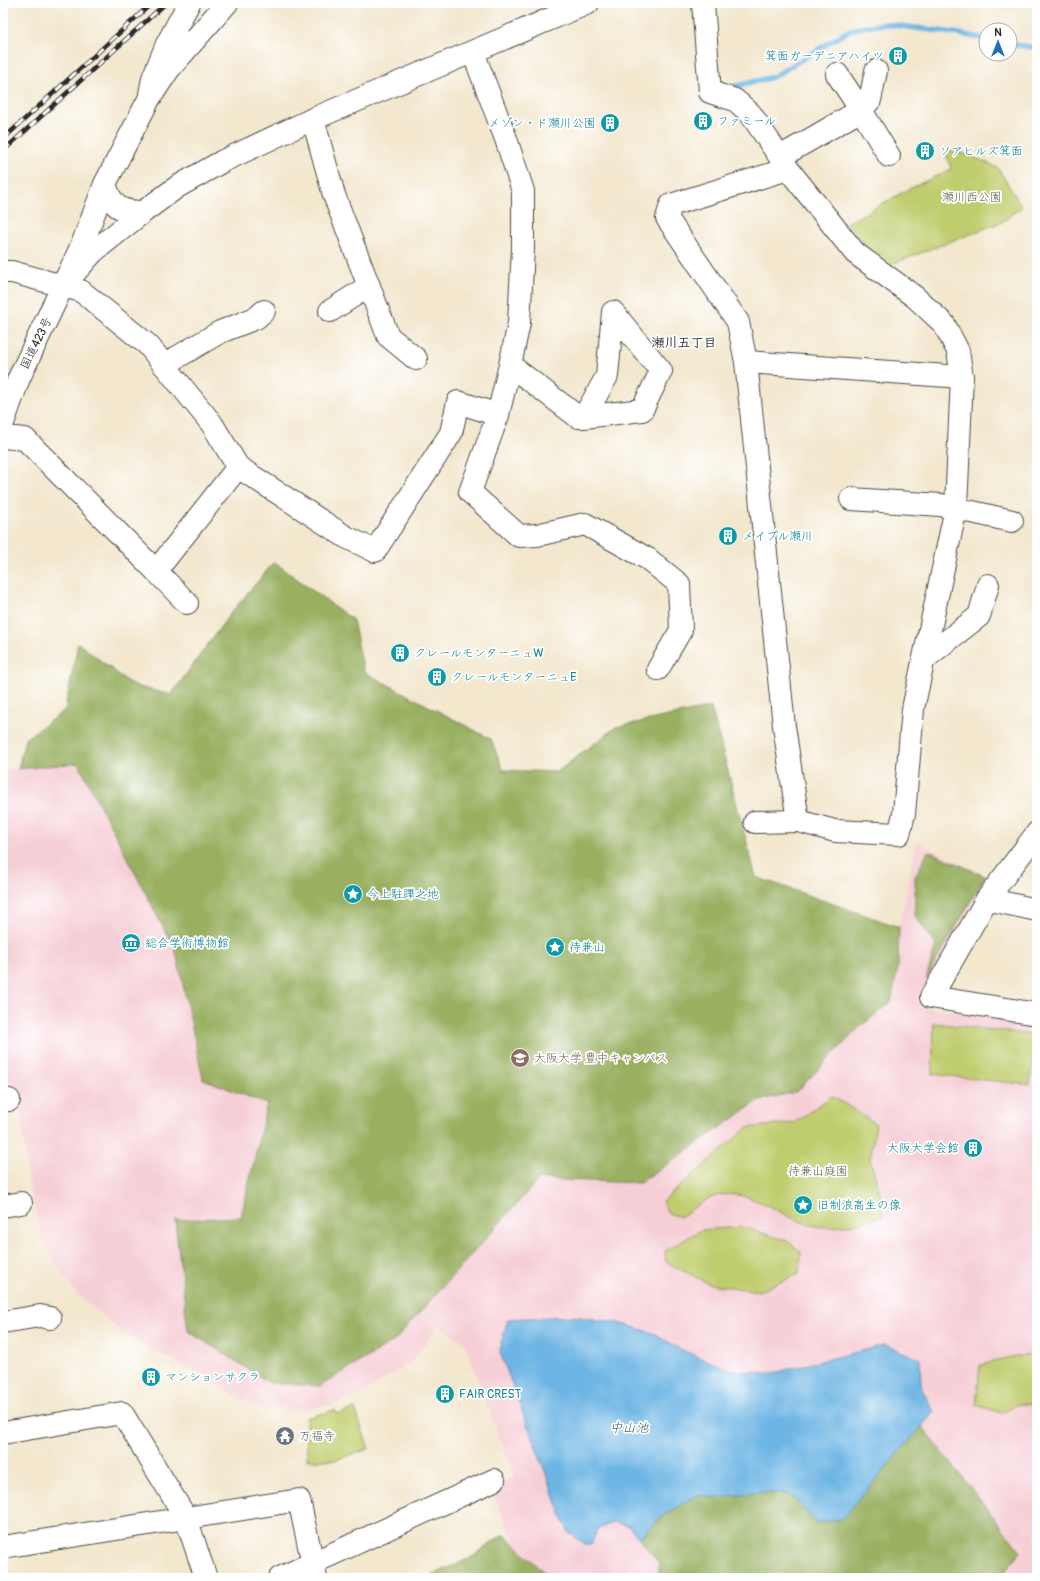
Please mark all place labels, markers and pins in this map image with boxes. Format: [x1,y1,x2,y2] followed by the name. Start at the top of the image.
[887,45,909,67] building icon: 箕面ガーデニアハイツ
[765,49,884,64] place label: 箕面ガーデニアハイツ
[692,110,714,132] building icon: ファミール
[599,112,621,134] building icon: メゾン・ド瀬川公園
[717,114,776,129] place label: ファミール
[488,116,596,131] place label: メゾン・ド瀬川公園
[914,140,936,162] building icon: ソアヒルズ箕面
[939,144,1023,159] place label: ソアヒルズ箕面
[717,525,739,547] building icon: メイプル瀬川
[742,529,813,544] place label: メイプル瀬川
[389,642,411,664] building icon: クレールモンターニュW
[414,646,544,661] place label: クレールモンターニュW
[426,666,448,688] building icon: クレールモンターニュE
[451,670,577,685] place label: クレールモンターニュE
[342,883,364,905] place icon: 今上駐蹕之地
[367,887,439,902] place label: 今上駐蹕之地
[120,932,142,954] museum icon: 総合学術博物館
[145,936,229,951] place label: 総合学術博物館
[544,936,566,958] place icon: 待兼山
[569,940,605,955] place label: 待兼山
[509,1047,531,1069] school or university icon: 大阪大学 豊中キャンパス
[534,1051,668,1066] place label: 大阪大学 豊中キャンパス
[962,1137,984,1159] building icon: 大阪大学会館
[887,1141,959,1156] place label: 大阪大学会館
[792,1194,814,1216] place icon: 旧制浪高生の像
[817,1198,901,1213] place label: 旧制浪高生の像
[140,1366,162,1388] building icon: マンションサクラ
[165,1370,260,1385] place label: マンションサクラ
[434,1383,456,1405] building icon: FAIR CREST
[459,1387,522,1402] place label: FAIR CREST
[274,1425,296,1447] temple icon: 万福寺
[299,1429,335,1444] place label: 万福寺

